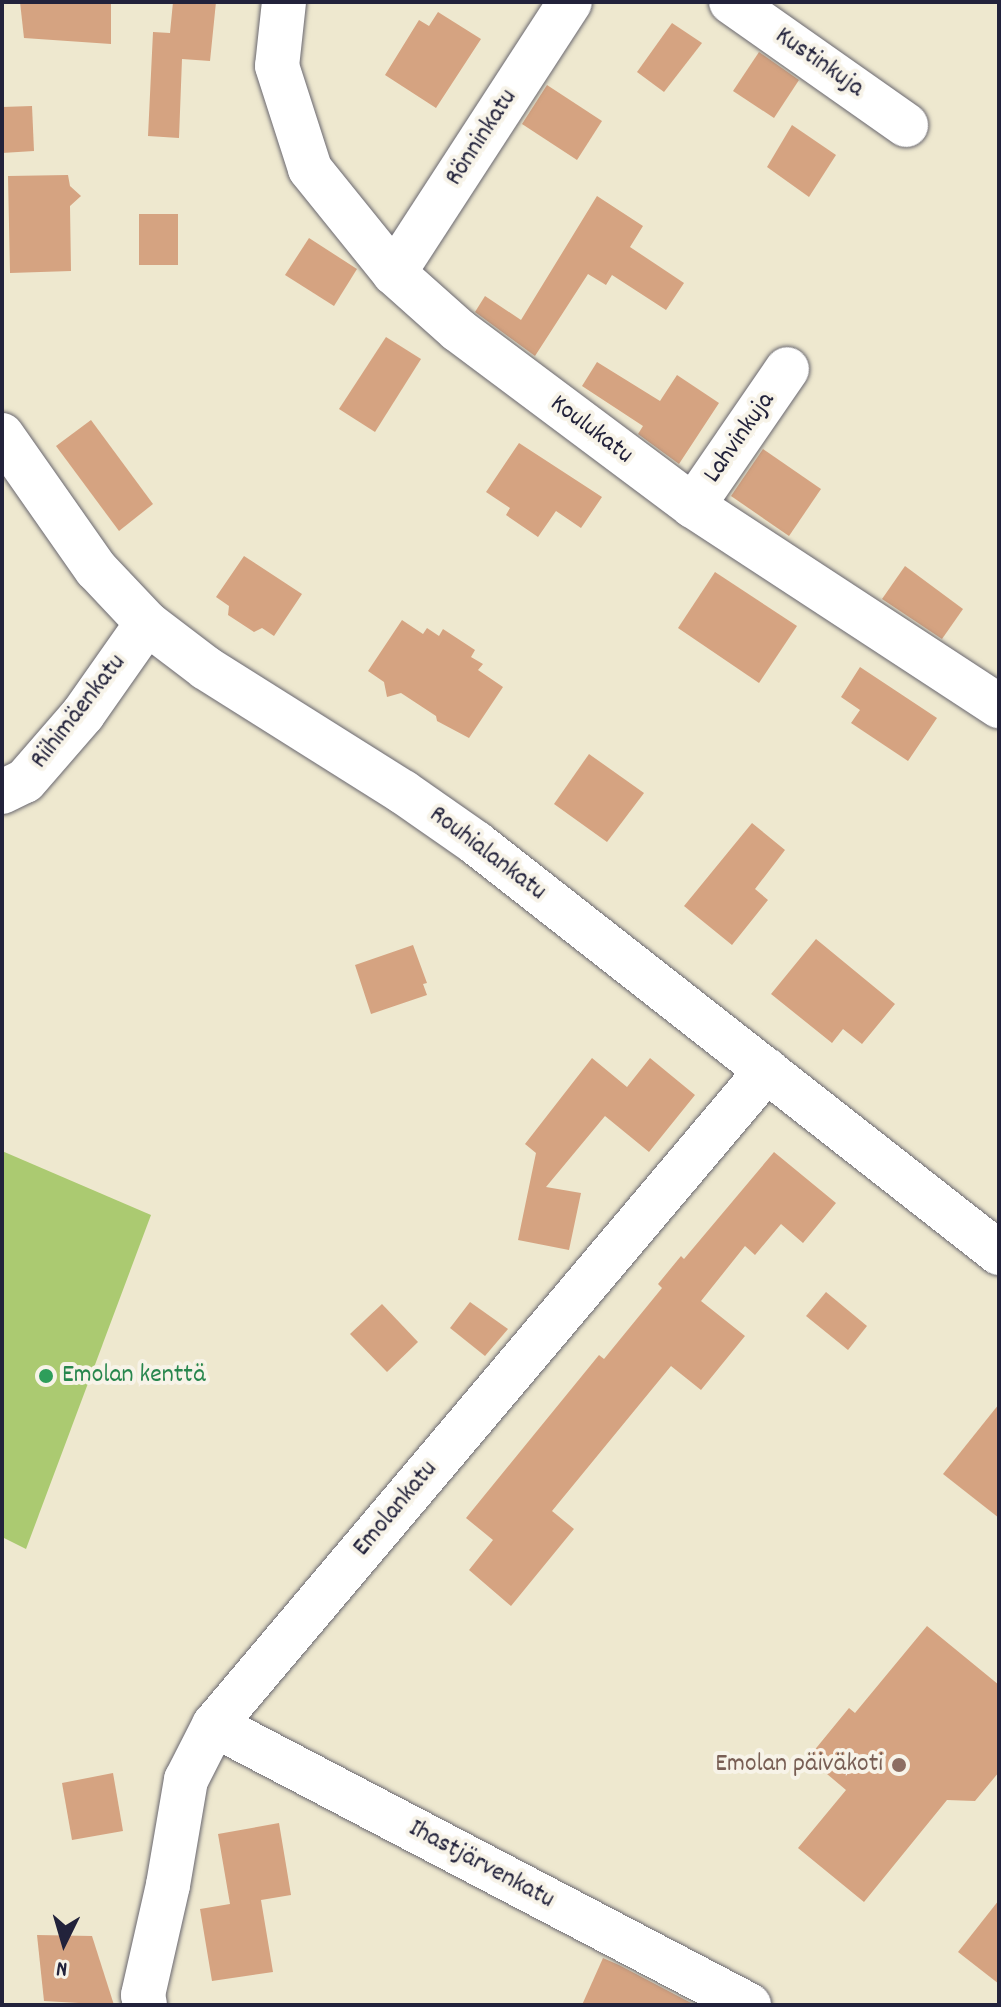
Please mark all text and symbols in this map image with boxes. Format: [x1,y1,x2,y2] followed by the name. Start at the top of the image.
[769,21,869,105] street label: Kustinkuja
[439,84,525,192] street label: Rönninkatu
[698,387,782,489] street label: Lahvinkuja
[543,389,639,471] street label: Koulukatu
[25,649,133,775] street label: Riihimäenkatu
[422,800,552,908] street label: Rouhialankatu
[62,1360,206,1392] place label: Emolan kenttä
[37,1367,55,1385] marker: Emolan kenttä
[347,1455,445,1563] street label: Emolankatu
[715,1749,883,1781] place label: Emolan päiväkoti
[890,1756,908,1774] marker: Emolan päiväkoti
[403,1814,559,1916] street label: Ihastjärvenkatu
[24,1903,104,1983] north arrow
[55,1951,69,1983] text: N

